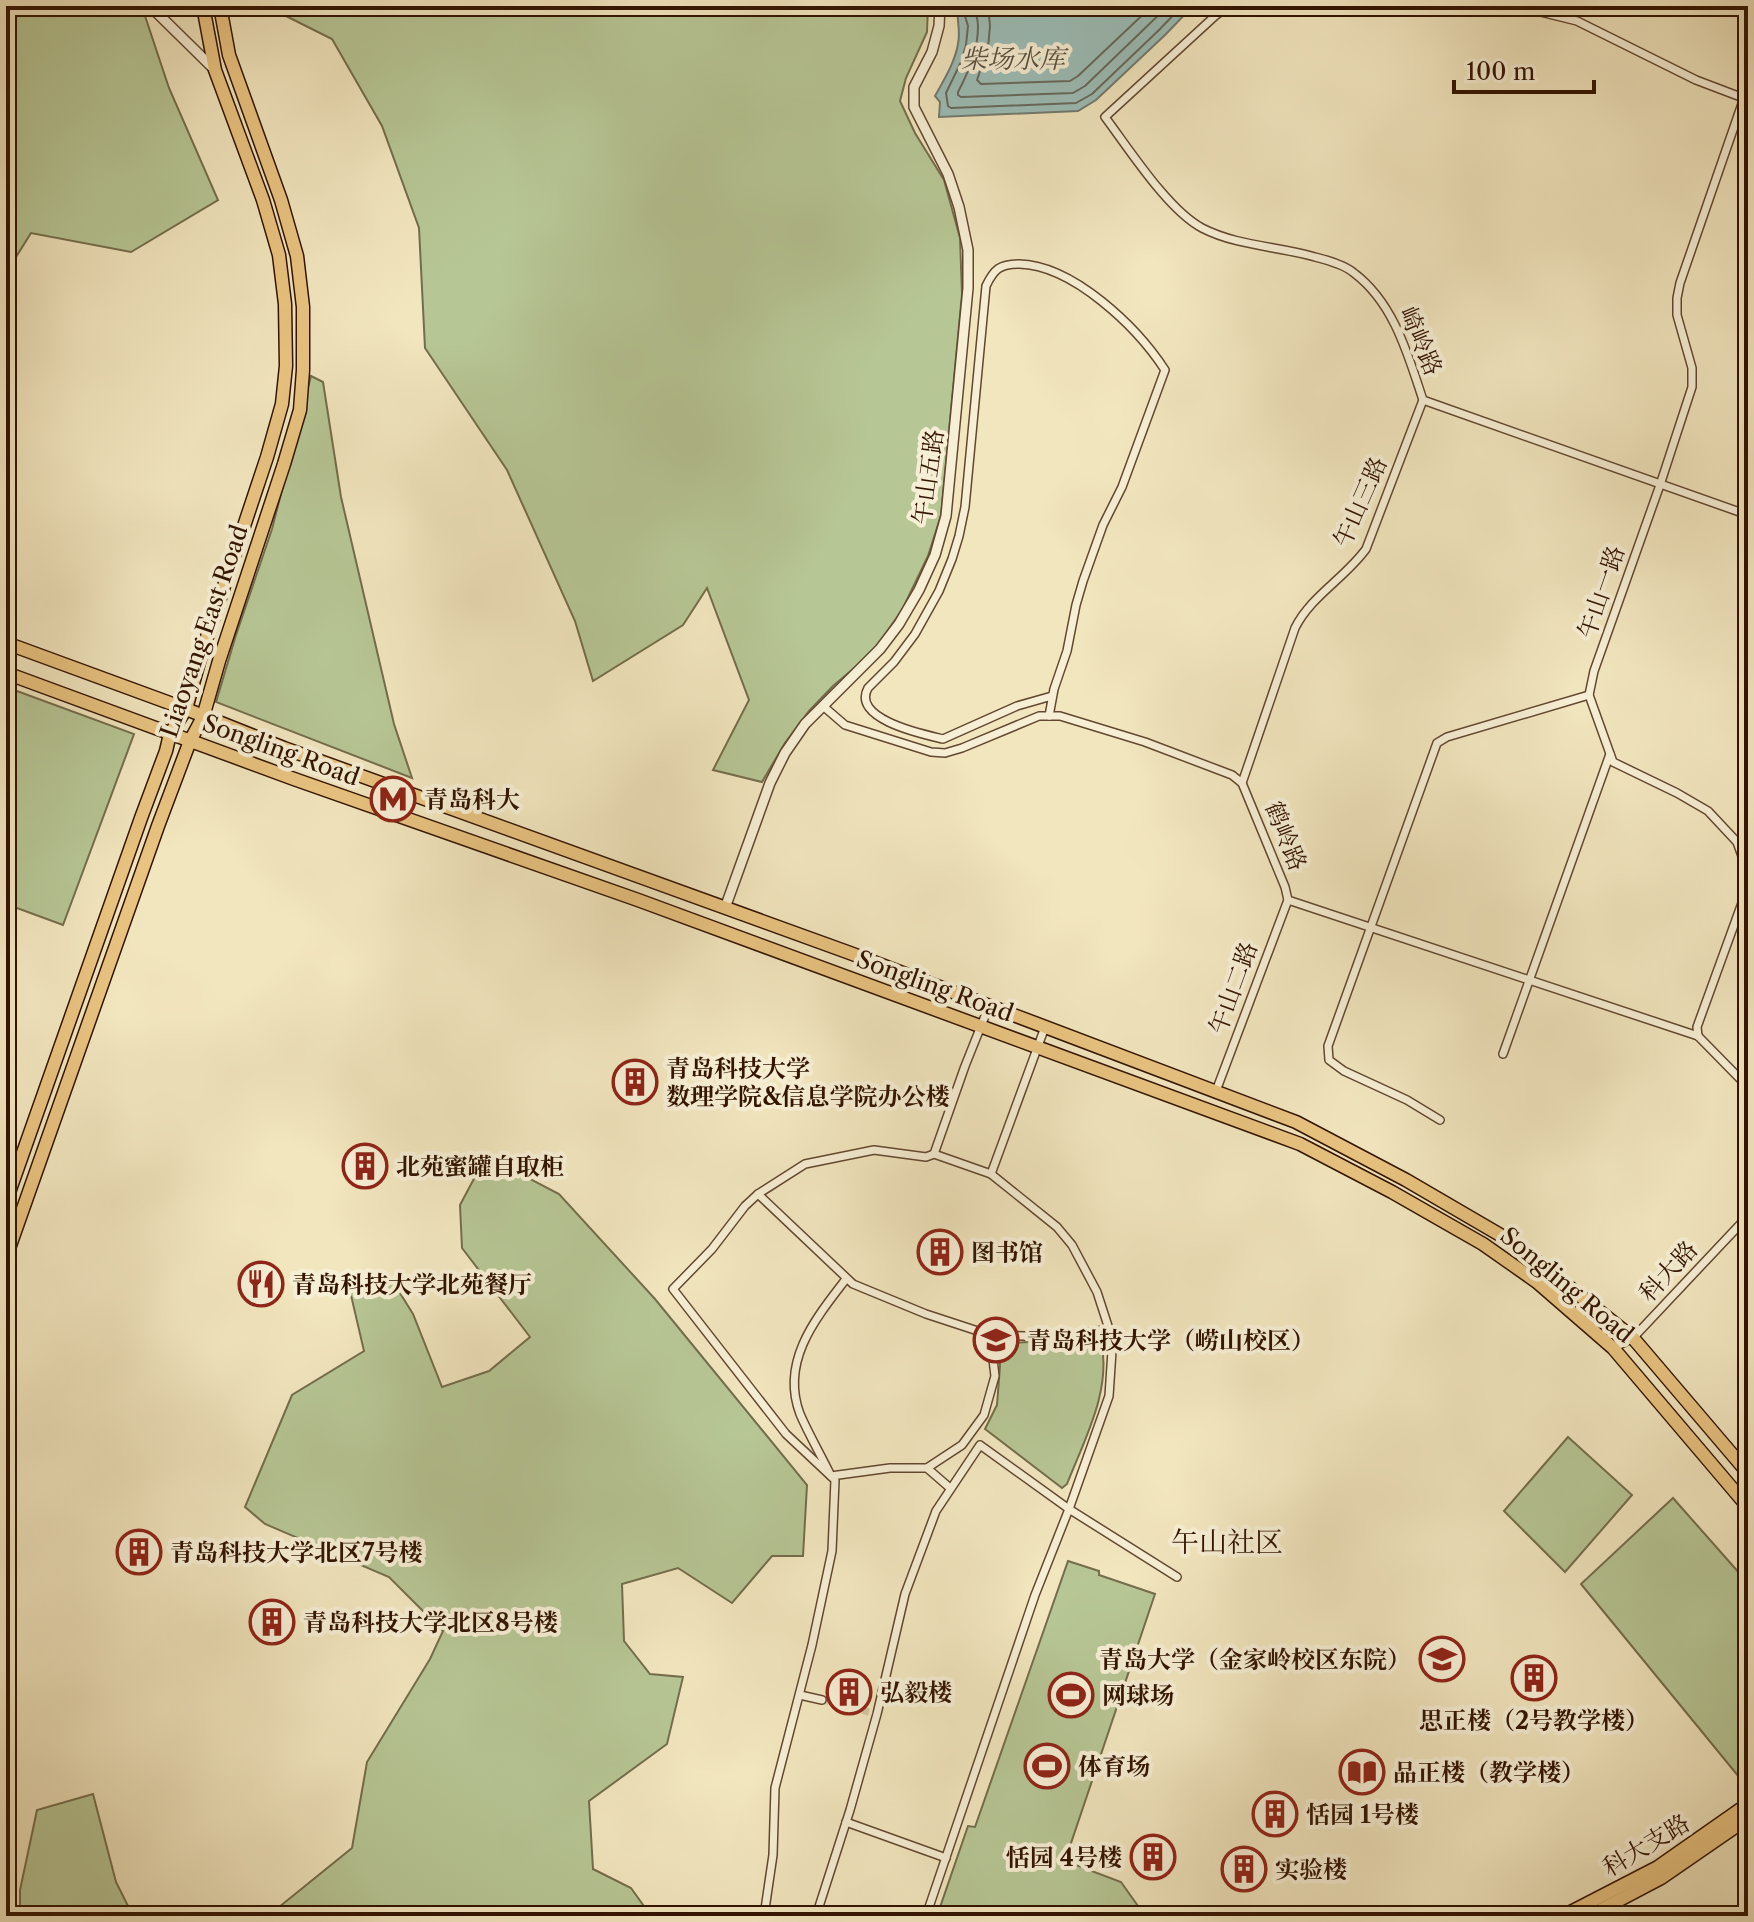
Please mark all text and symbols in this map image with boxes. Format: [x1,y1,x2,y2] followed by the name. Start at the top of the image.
[961,43,1069,75] water label: 柴场水库
[1454,44,1594,94] scale bar
[1466,57,1535,86] text: 100 m
[1394,302,1448,380] street label: 崎岭路
[907,427,949,527] street label: 午山五路
[1327,452,1393,552] street label: 午山三路
[154,521,254,741] street label: Liaoyang East Road
[1572,542,1630,642] street label: 午山一路
[199,708,364,792] street label: Songling Road
[369,775,417,823] metro station icon: 青岛科大
[424,785,520,814] place label: 青岛科大
[1259,797,1313,875] street label: 鹤岭路
[1203,938,1263,1038] street label: 午山二路
[853,944,1018,1028] street label: Songling Road
[666,1054,950,1111] place label: 青岛科技大学 数理学院&信息学院办公楼
[611,1058,659,1106] building icon: 青岛科技大学 数理学院&信息学院办公楼
[341,1142,389,1190] building icon: 北苑蜜罐自取柜
[396,1152,564,1181] place label: 北苑蜜罐自取柜
[1495,1221,1640,1349] street label: Songling Road
[916,1228,964,1276] building icon: 图书馆
[1633,1235,1703,1307] street label: 科大路
[971,1238,1043,1267] place label: 图书馆
[237,1260,285,1308] restaurant icon: 青岛科技大学北苑餐厅
[292,1270,532,1299] place label: 青岛科技大学北苑餐厅
[972,1316,1020,1364] school or university icon: 青岛科技大学（崂山校区）
[1027,1326,1315,1355] place label: 青岛科技大学（崂山校区）
[1171,1525,1283,1559] district label: 午山社区
[115,1528,163,1576] building icon: 青岛科技大学北区7号楼
[170,1538,423,1567] place label: 青岛科技大学北区7号楼
[248,1598,296,1646] building icon: 青岛科技大学北区8号楼
[303,1608,558,1637] place label: 青岛科技大学北区8号楼
[1418,1635,1466,1683] school or university icon: 青岛大学（金家岭校区东院）
[1099,1645,1411,1674] place label: 青岛大学（金家岭校区东院）
[1510,1654,1558,1702] building icon: 思正楼（2号教学楼）
[825,1668,873,1716] building icon: 弘毅楼
[1047,1671,1095,1719] sports icon: 网球场
[880,1678,952,1707] place label: 弘毅楼
[1102,1681,1174,1710] place label: 网球场
[1419,1706,1649,1735] place label: 思正楼（2号教学楼）
[1023,1742,1071,1790] sports icon: 体育场
[1338,1748,1386,1796] library icon: 品正楼（教学楼）
[1078,1752,1150,1781] place label: 体育场
[1393,1758,1585,1787] place label: 品正楼（教学楼）
[1251,1790,1299,1838] building icon: 恬园 1号楼
[1306,1800,1419,1829] place label: 恬园 1号楼
[1597,1808,1695,1882] street label: 科大支路
[1129,1833,1177,1881] building icon: 恬园 4号楼
[1006,1843,1122,1872] place label: 恬园 4号楼
[1220,1845,1268,1893] building icon: 实验楼
[1275,1855,1347,1884] place label: 实验楼

